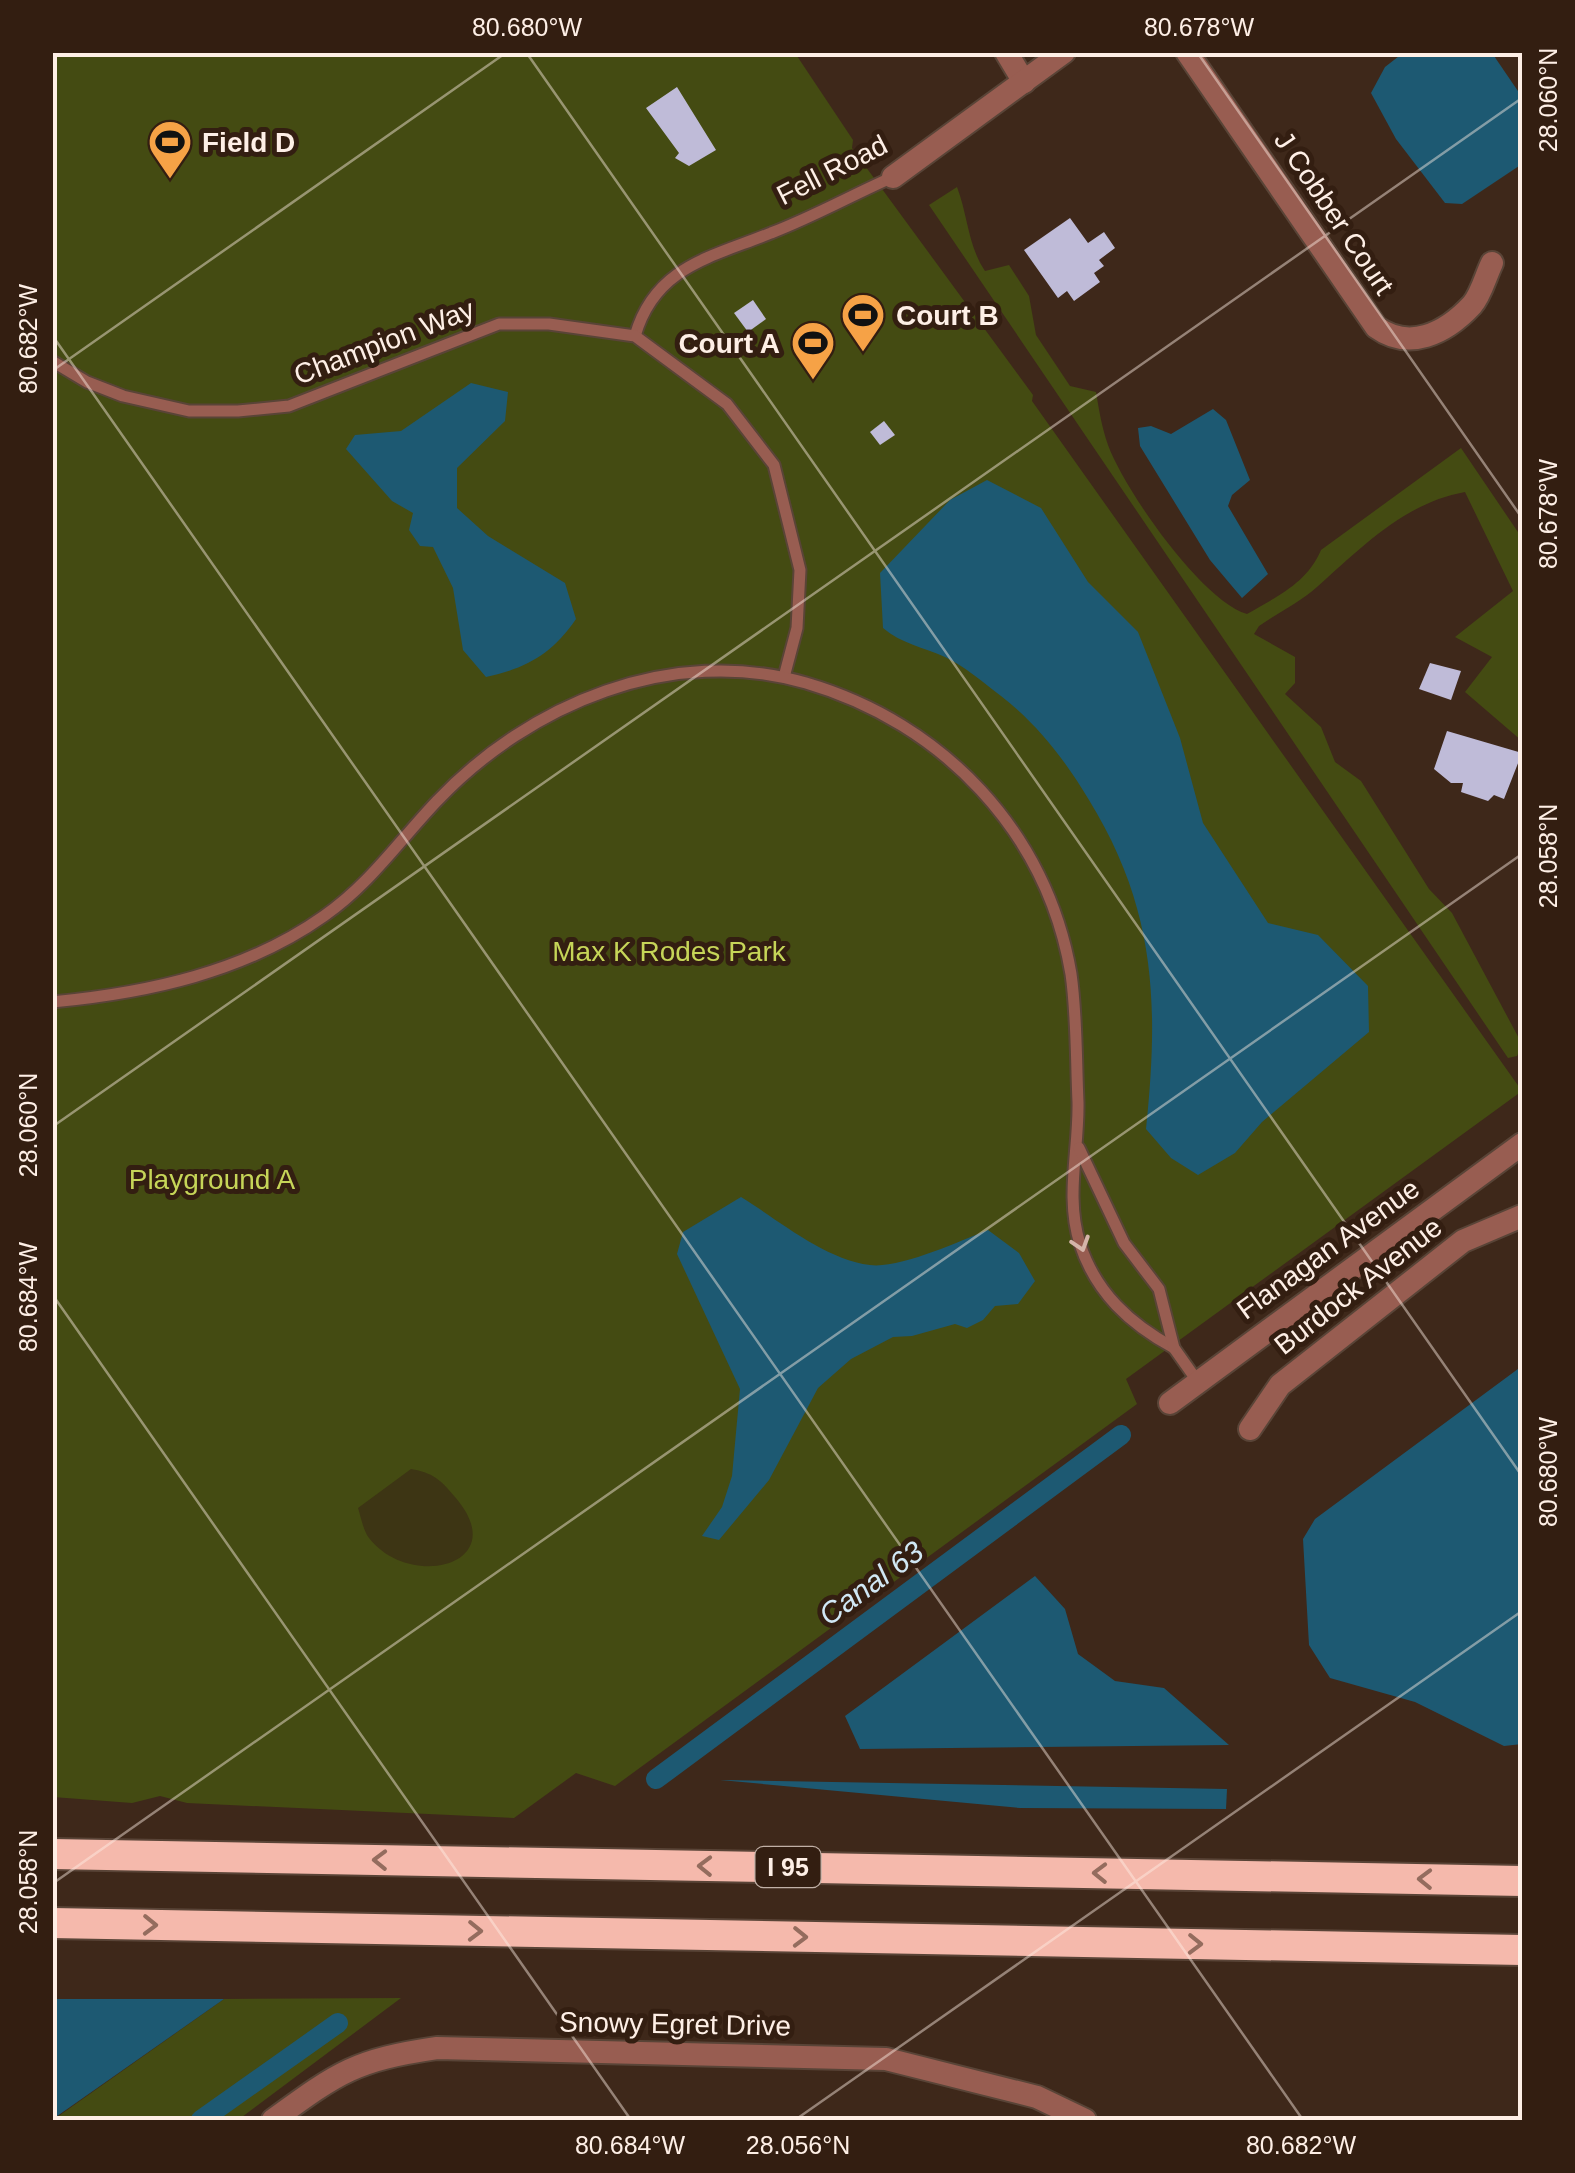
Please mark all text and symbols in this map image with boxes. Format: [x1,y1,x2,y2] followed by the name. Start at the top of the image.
[472,13,582,41] text: 80.680°W
[1144,13,1254,41] text: 80.678°W
[1534,48,1562,152] text: 28.060°N
[147,119,193,180] sports icon: Field D
[1268,126,1400,301] street label: J Cobber Court
[202,127,295,158] place label: Field D
[772,129,892,211] street label: Fell Road
[14,284,42,394] text: 80.682°W
[840,292,886,353] sports icon: Court B
[290,293,478,391] street label: Champion Way
[896,300,999,331] place label: Court B
[790,320,836,381] sports icon: Court A
[678,328,780,359] place label: Court A
[1534,459,1562,569] text: 80.678°W
[1534,804,1562,908] text: 28.058°N
[552,936,787,967] park label: Max K Rodes Park
[14,1073,42,1177] text: 28.060°N
[129,1164,296,1195] park label: Playground A
[1231,1173,1425,1325] street label: Flanagan Avenue
[1268,1211,1448,1361] street label: Burdock Avenue
[1070,1234,1090,1251] one-way arrow
[14,1242,42,1352] text: 80.684°W
[1534,1417,1562,1527] text: 80.680°W
[813,1534,930,1632] water label: Canal 63
[14,1830,42,1934] text: 28.058°N
[756,1847,820,1887] road number: I 95
[372,1849,388,1871] one-way arrow
[697,1855,712,1877] one-way arrow
[1092,1863,1108,1884] one-way arrow
[1417,1869,1433,1890] one-way arrow
[142,1914,158,1935] one-way arrow
[467,1920,483,1941] one-way arrow
[792,1926,808,1948] one-way arrow
[1187,1934,1203,1955] one-way arrow
[559,2006,791,2042] street label: Snowy Egret Drive
[575,2131,685,2159] text: 80.684°W
[746,2131,850,2159] text: 28.056°N
[1246,2131,1356,2159] text: 80.682°W

